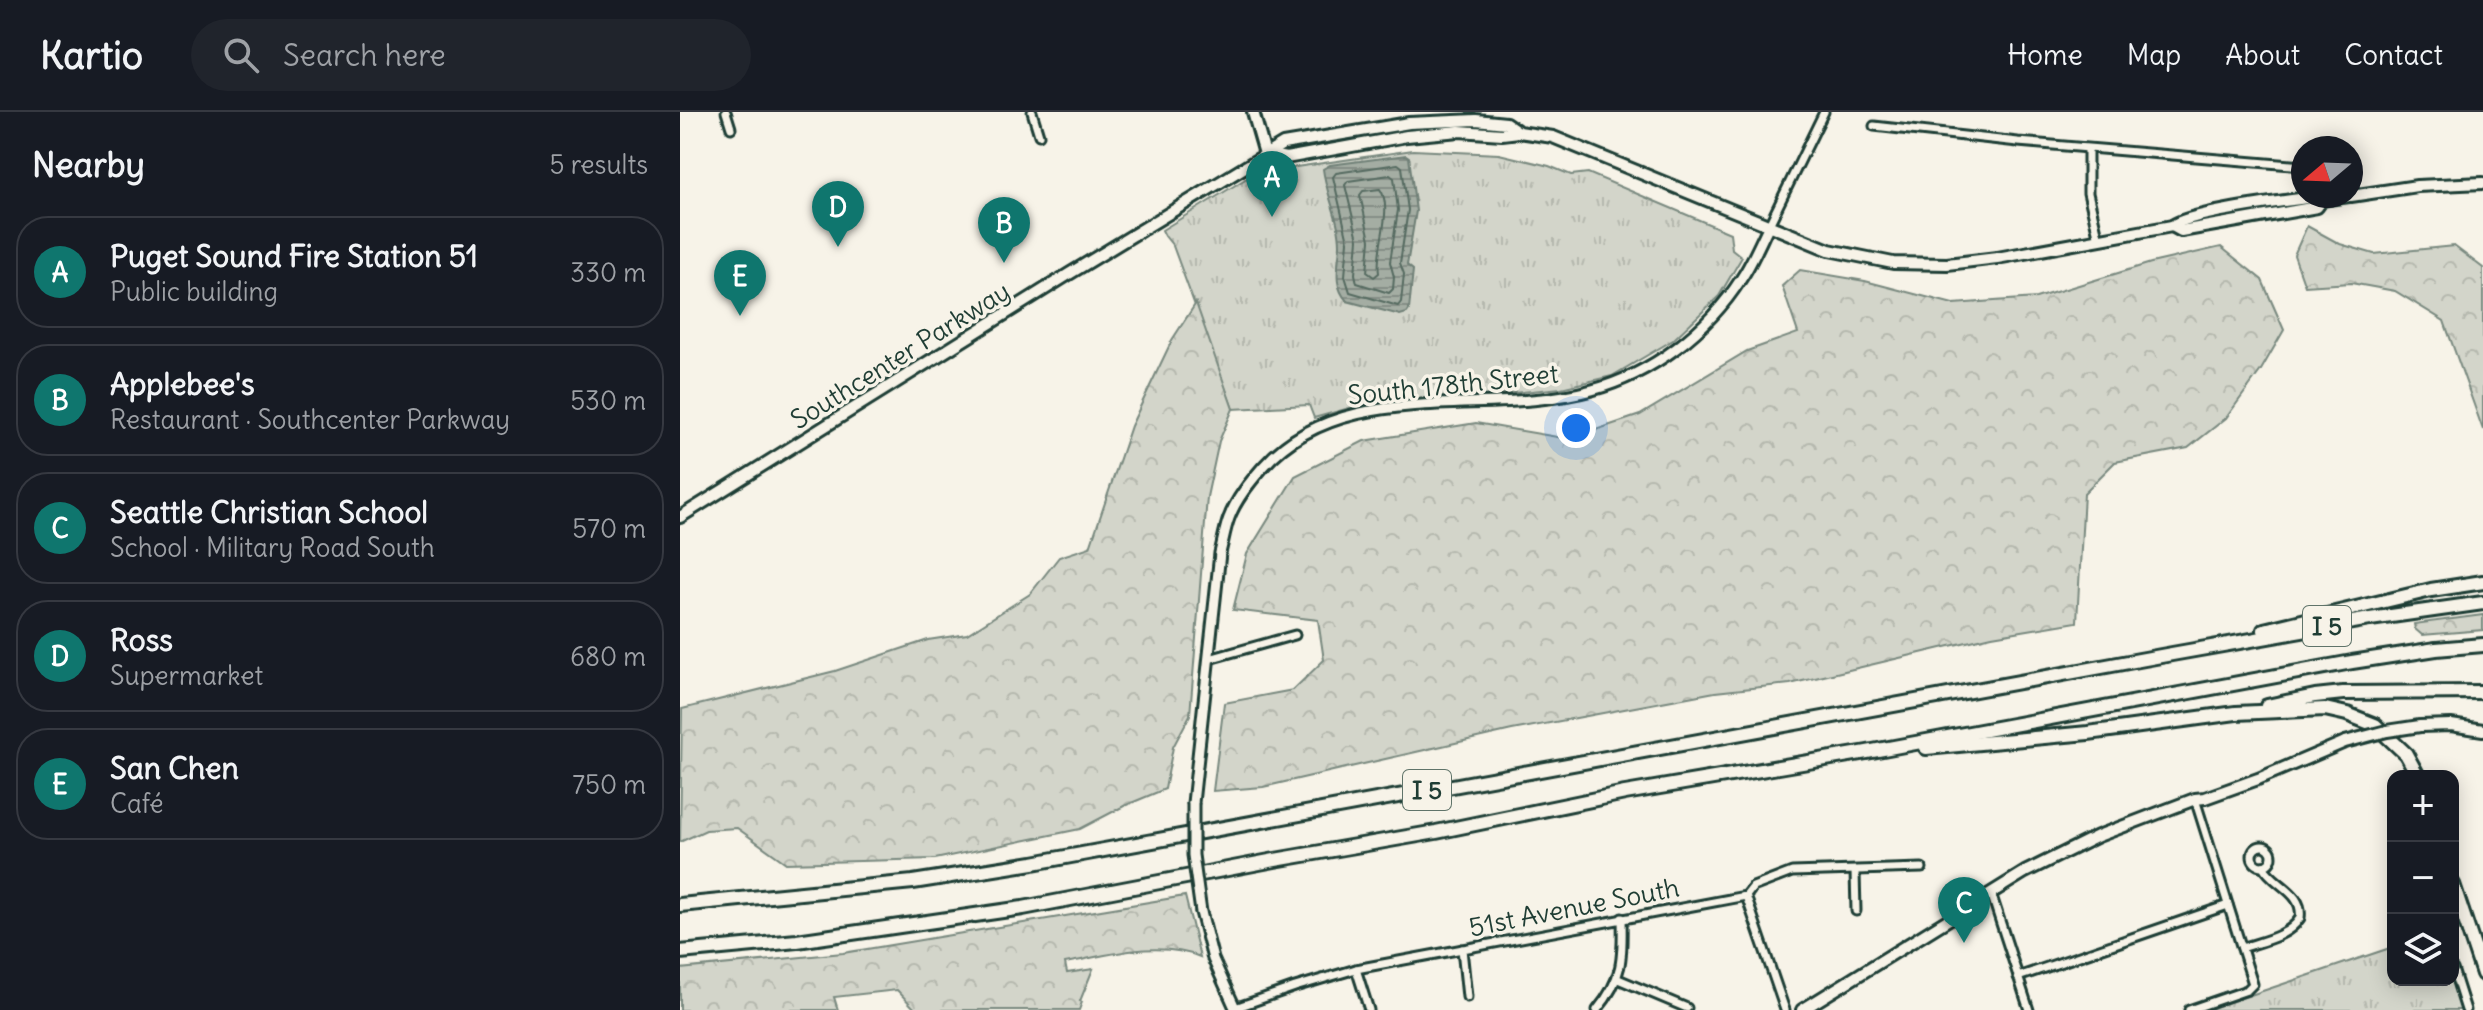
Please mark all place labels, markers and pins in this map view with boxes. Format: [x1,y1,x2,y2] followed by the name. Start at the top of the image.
[1246,151,1298,217] pin: A
[812,181,864,247] pin: D
[978,197,1030,263] pin: B
[714,250,766,316] pin: E
[1938,877,1990,943] pin: C

